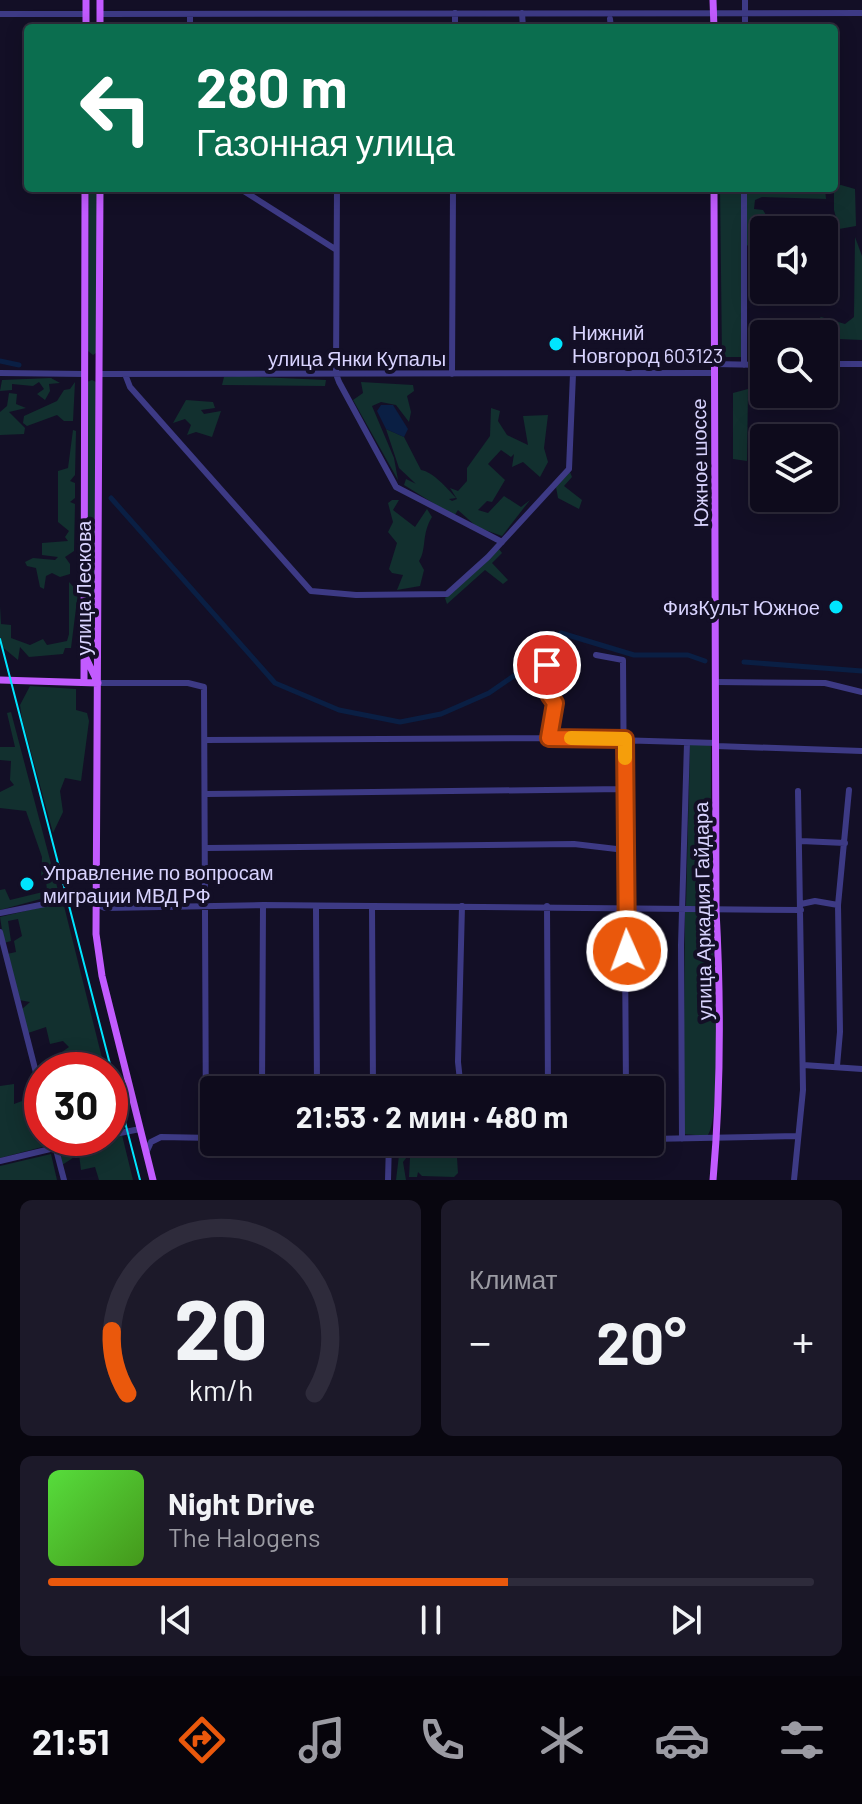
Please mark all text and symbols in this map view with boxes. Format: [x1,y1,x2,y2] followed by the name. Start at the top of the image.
[196,52,348,119] text: 280 m
[64,56,168,160] icon: left
[196,120,455,163] text: Газонная улица
[750,216,838,512] map controls
[750,216,838,304] button: sound
[572,320,723,367] place label: Нижний Новгород 603123
[750,320,838,408] button: search
[547,335,565,353] marker: Нижний Новгород 603123
[268,346,446,370] street label: улица Янки Купалы
[686,398,712,528] street label: Южное шоссе
[750,424,838,512] button: layers
[71,520,95,655] street label: улица Лескова
[663,595,820,619] place label: ФизКульт Южное
[827,598,845,616] marker: ФизКульт Южное
[513,631,581,699] pin
[525,643,569,687] icon: arrive
[688,801,716,1020] street label: улица Аркадия Гайдара
[43,860,274,907] place label: Управление по вопросам миграции МВД РФ
[18,875,36,893] marker: Управление по вопросам миграции МВД РФ
[585,909,669,993] position arrow
[24,1052,128,1156] speed limit sign: 30
[296,1098,568,1134] text: 21:53 · 2 мин · 480 m
[469,1263,558,1294] text: Климат
[173,1277,268,1377] text: 20
[596,1305,687,1377] text: 20°
[469,1314,491,1367] text: −
[792,1314,814,1367] text: +
[188,1372,253,1407] text: km/h
[168,1485,315,1521] text: Night Drive
[168,1521,320,1552] text: The Halogens
[154,1598,198,1642] icon: previous
[409,1598,453,1642] icon: pause
[664,1598,708,1642] icon: next
[174,1712,230,1768] icon: directions
[294,1712,350,1768] icon: music
[414,1712,470,1768] icon: phone
[534,1712,590,1768] icon: climate
[654,1712,710,1768] icon: car
[774,1712,830,1768] icon: filters
[32,1719,110,1762] text: 21:51

